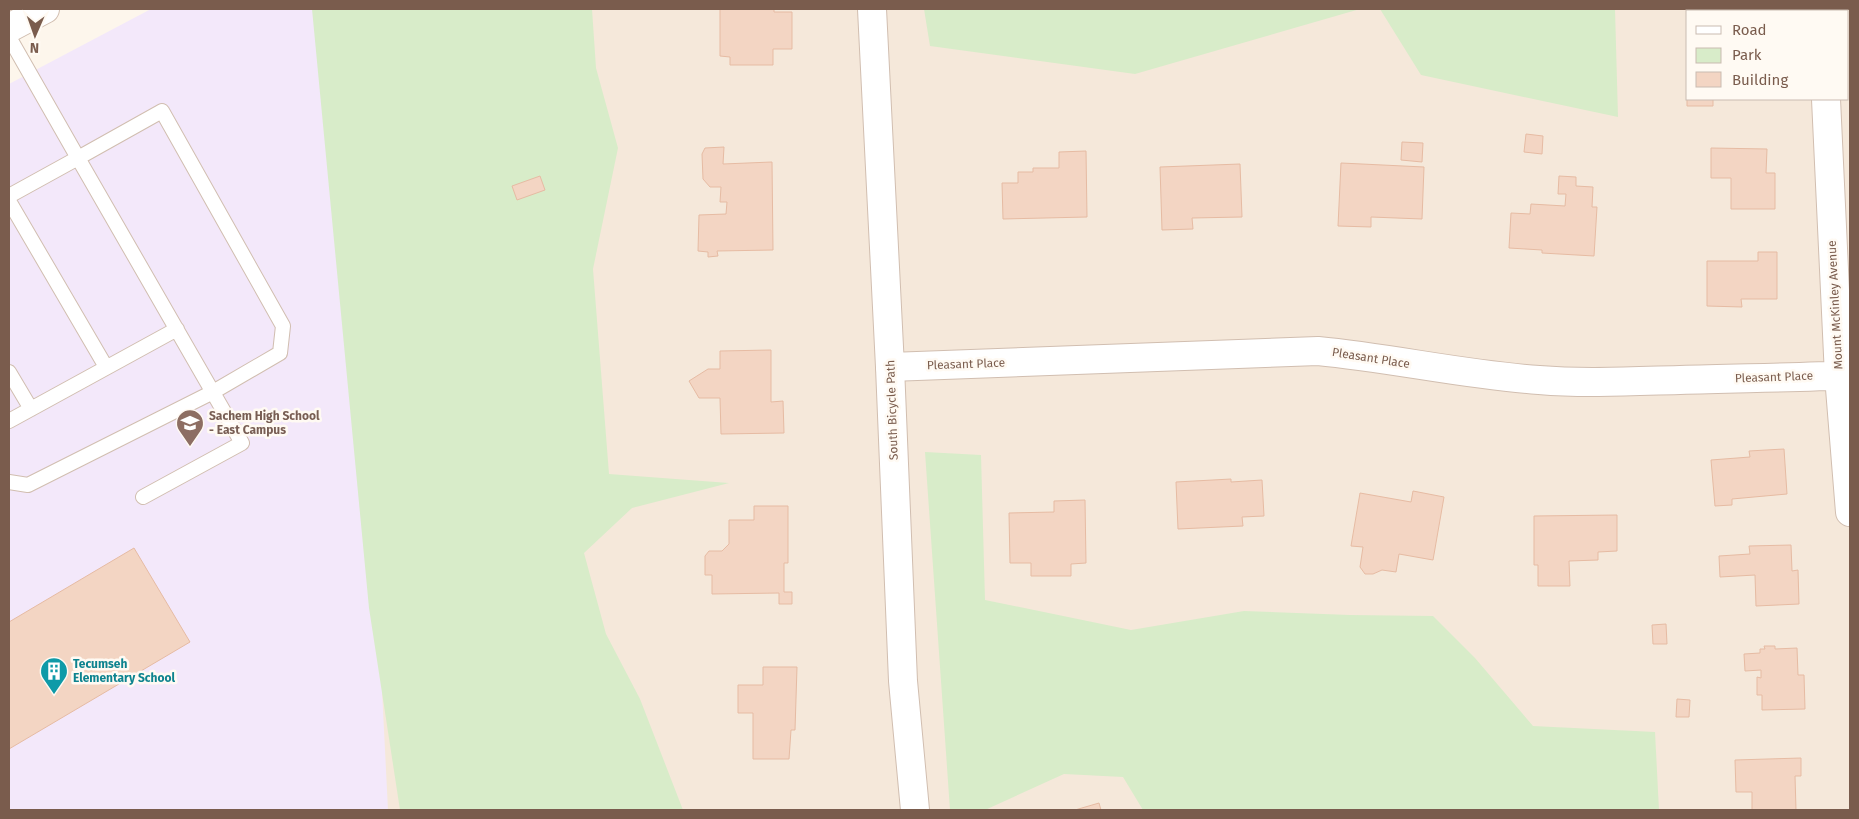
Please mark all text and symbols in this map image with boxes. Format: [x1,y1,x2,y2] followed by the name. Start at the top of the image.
[10,10,60,60] north arrow
[1686,10,1849,100] legend
[1732,21,1767,39] text: Road
[30,39,40,56] text: N
[1732,46,1762,64] text: Park
[1732,71,1788,89] text: Building
[1825,240,1845,370] street label: Mount McKinley Avenue
[1331,345,1411,371] street label: Pleasant Place
[926,356,1006,372] street label: Pleasant Place
[883,360,901,460] street label: South Bicycle Path
[1734,369,1814,385] street label: Pleasant Place
[175,408,205,447] school or university icon: Sachem High School - East Campus
[209,409,320,437] place label: Sachem High School - East Campus
[39,656,69,695] building icon: Tecumseh Elementary School
[73,657,176,685] place label: Tecumseh Elementary School

